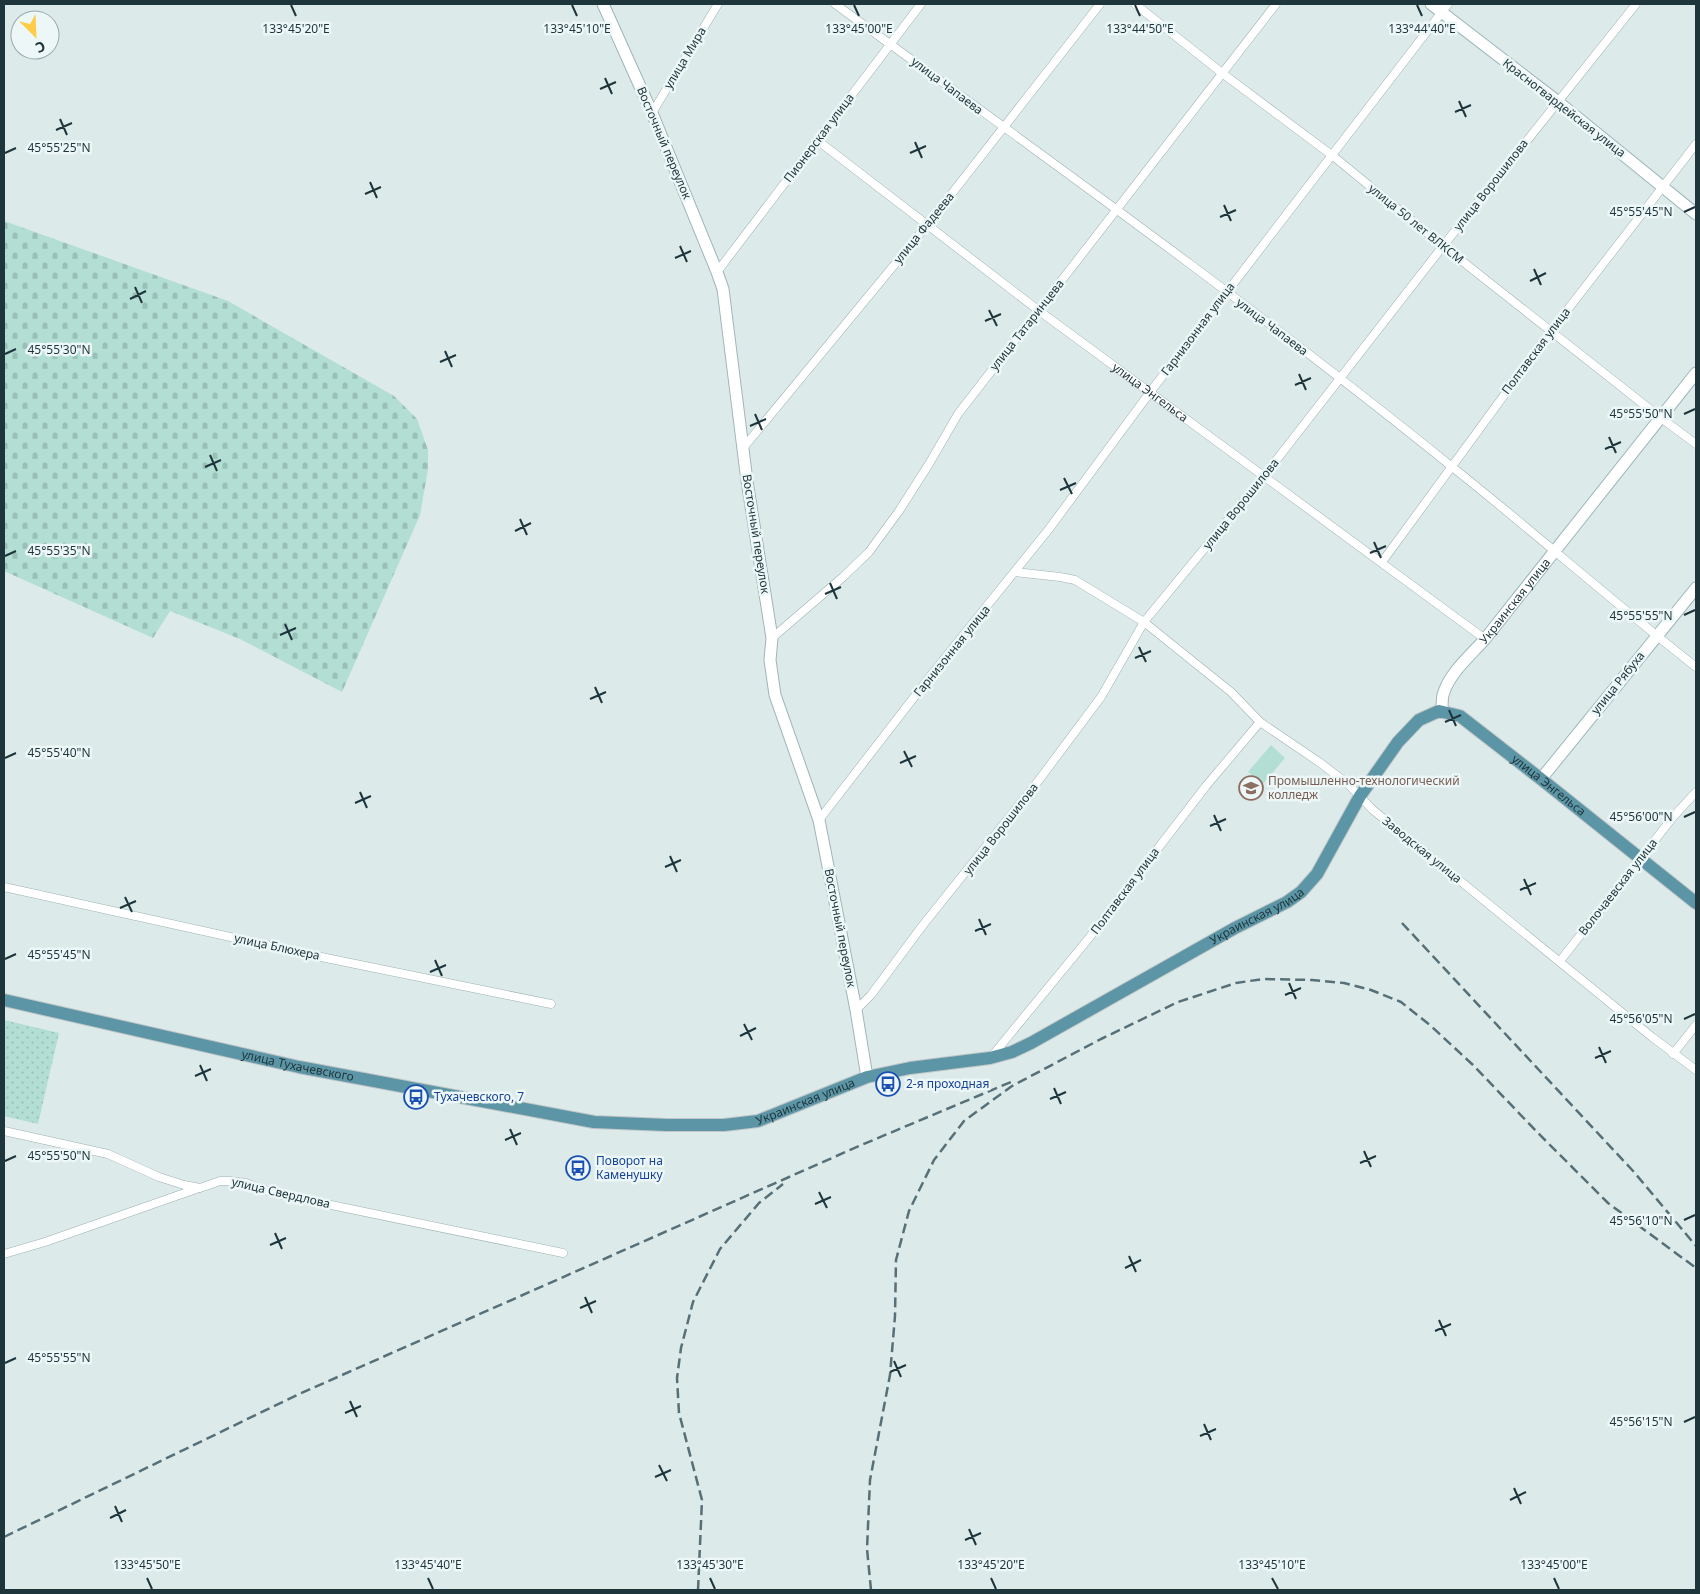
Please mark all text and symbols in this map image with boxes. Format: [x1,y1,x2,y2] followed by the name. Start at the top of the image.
[10,10,60,60] north arrow
[262,20,330,37] text: 133°45'20"E
[543,20,611,37] text: 133°45'10"E
[825,20,893,37] text: 133°45'00"E
[1106,20,1174,37] text: 133°44'50"E
[1388,20,1456,37] text: 133°44'40"E
[659,24,710,92] street label: улица Мира
[33,37,48,58] text: С
[908,53,987,118] street label: улица Чапаева
[1499,54,1629,161] street label: Красногвардейская улица
[633,84,696,202] street label: Восточный переулок
[779,90,858,186] street label: Пионерская улица
[1449,135,1532,234] street label: улица Ворошилова
[27,139,91,156] text: 45°55'25"N
[1365,180,1468,267] street label: улица 50 лет ВЛКСМ
[889,188,958,267] street label: улица Фадеева
[1609,203,1673,220] text: 45°55'45"N
[986,275,1068,374] street label: улица Татаринцева
[1157,279,1238,379] street label: Гарнизонная улица
[1233,294,1312,359] street label: улица Чапаева
[1497,304,1574,398] street label: Полтавская улица
[27,341,91,358] text: 45°55'30"N
[1109,358,1192,426] street label: улица Энгельса
[1609,405,1673,422] text: 45°55'50"N
[1199,455,1283,553] street label: улица Ворошилова
[739,473,774,596] street label: Восточный переулок
[27,542,91,559] text: 45°55'35"N
[1475,554,1554,648] street label: Украинская улица
[909,601,994,700] street label: Гарнизонная улица
[1609,607,1673,624] text: 45°55'55"N
[1587,648,1648,718] street label: улица Рябуха
[27,744,91,761] text: 45°55'40"N
[1508,750,1590,820] street label: улица Энгельса
[1268,772,1460,803] place label: Промышленно-технологический колледж
[1238,775,1264,801] school or university icon: Промышленно-технологический колледж
[959,779,1042,878] street label: улица Ворошилова
[1609,808,1673,825] text: 45°56'00"N
[1379,812,1466,887] street label: Заводская улица
[1574,835,1661,939] street label: Волочаевская улица
[1086,844,1163,938] street label: Полтавская улица
[821,867,860,989] street label: Восточный переулок
[1206,883,1308,949] street label: Украинская улица
[233,929,322,964] street label: улица Блюхера
[27,946,91,963] text: 45°55'45"N
[1609,1010,1673,1027] text: 45°56'05"N
[240,1045,355,1085] street label: улица Тухачевского
[875,1071,901,1097] bus stop icon: 2-я проходная
[753,1074,857,1129] street label: Украинская улица
[906,1075,989,1092] place label: 2-я проходная
[403,1084,429,1110] bus stop icon: Тухачевского, 7
[434,1088,524,1105] place label: Тухачевского, 7
[27,1147,91,1164] text: 45°55'50"N
[596,1152,663,1183] place label: Поворот на Каменушку
[565,1155,591,1181] bus stop icon: Поворот на Каменушку
[230,1173,332,1212] street label: улица Свердлова
[1609,1212,1673,1229] text: 45°56'10"N
[27,1349,91,1366] text: 45°55'55"N
[1609,1413,1673,1430] text: 45°56'15"N
[113,1556,181,1573] text: 133°45'50"E
[394,1556,462,1573] text: 133°45'40"E
[676,1556,744,1573] text: 133°45'30"E
[957,1556,1025,1573] text: 133°45'20"E
[1238,1556,1306,1573] text: 133°45'10"E
[1520,1556,1588,1573] text: 133°45'00"E

